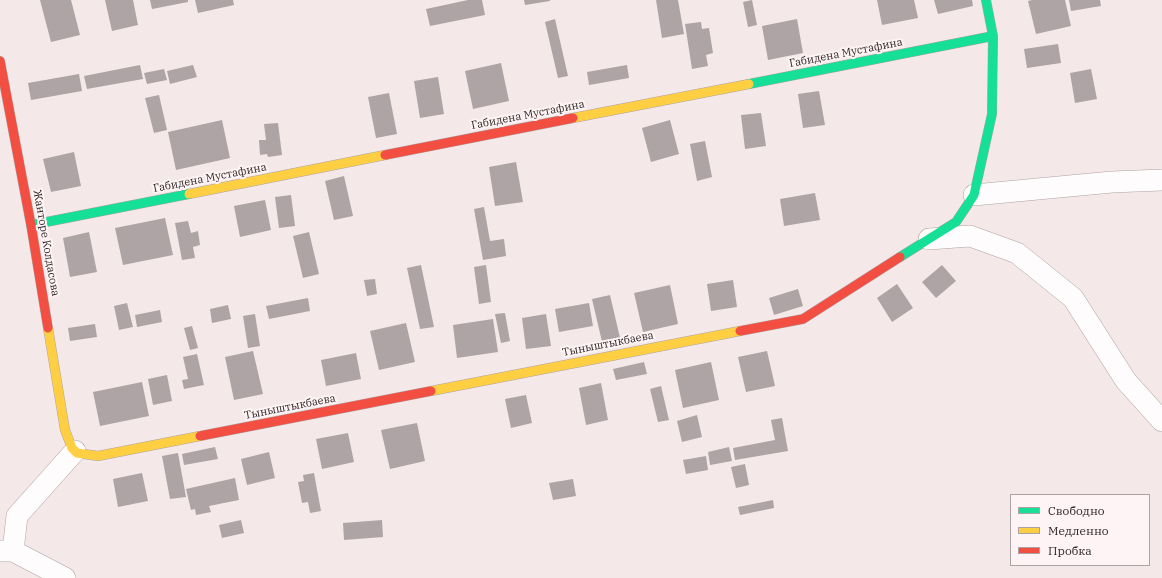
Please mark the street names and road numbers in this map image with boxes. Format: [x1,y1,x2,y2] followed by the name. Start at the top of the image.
[788,36,904,70] street label: Габидена Мустафина
[470,98,586,132] street label: Габидена Мустафина
[152,161,268,195] street label: Габидена Мустафина
[30,189,62,297] street label: Жанторе Колдасова
[561,329,655,359] street label: Тыныштыкбаева
[243,392,337,422] street label: Тыныштыкбаева

